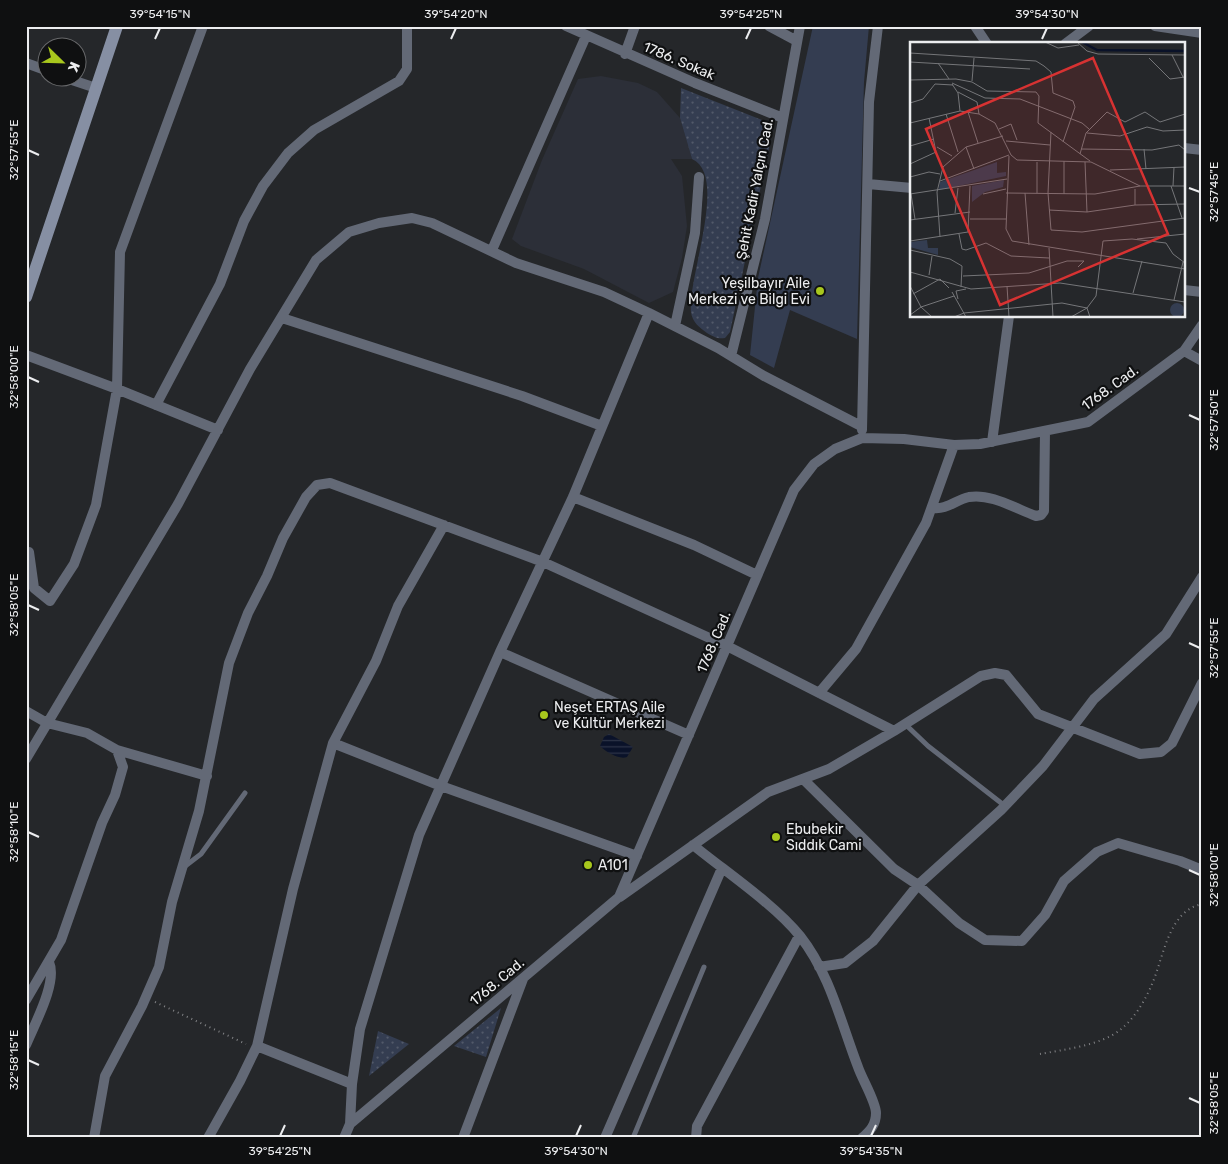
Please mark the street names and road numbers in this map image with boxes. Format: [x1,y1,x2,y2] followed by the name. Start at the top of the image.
[641,38,718,84] street label: 1786. Sokak
[733,117,777,261] street label: Şehit Kadir Yalçın Cad.
[1078,362,1142,414] street label: 1768. Cad.
[693,608,735,676] street label: 1768. Cad.
[466,954,528,1010] street label: 1768. Cad.

